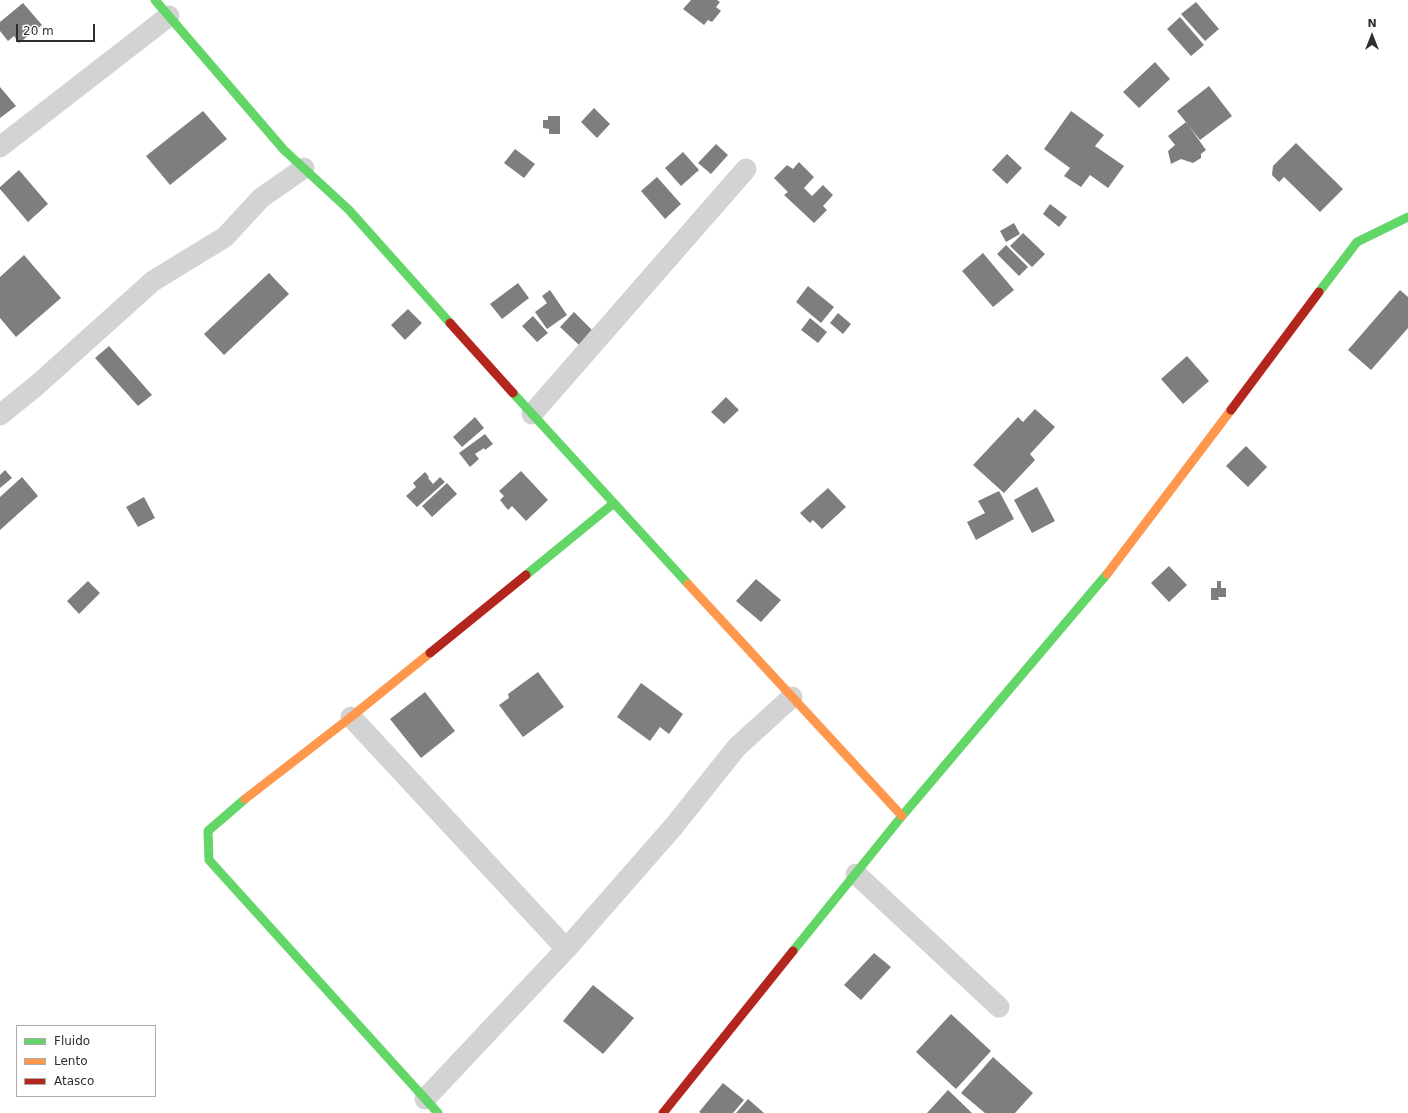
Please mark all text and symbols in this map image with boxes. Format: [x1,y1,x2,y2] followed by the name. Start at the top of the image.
[18,16,97,42] scale bar
[1352,16,1392,56] north arrow
[1367,17,1377,30] text: N
[23,24,54,38] text: 20 m
[16,1025,156,1097] legend
[54,1034,90,1048] text: Fluido
[54,1054,88,1068] text: Lento
[54,1074,94,1088] text: Atasco

